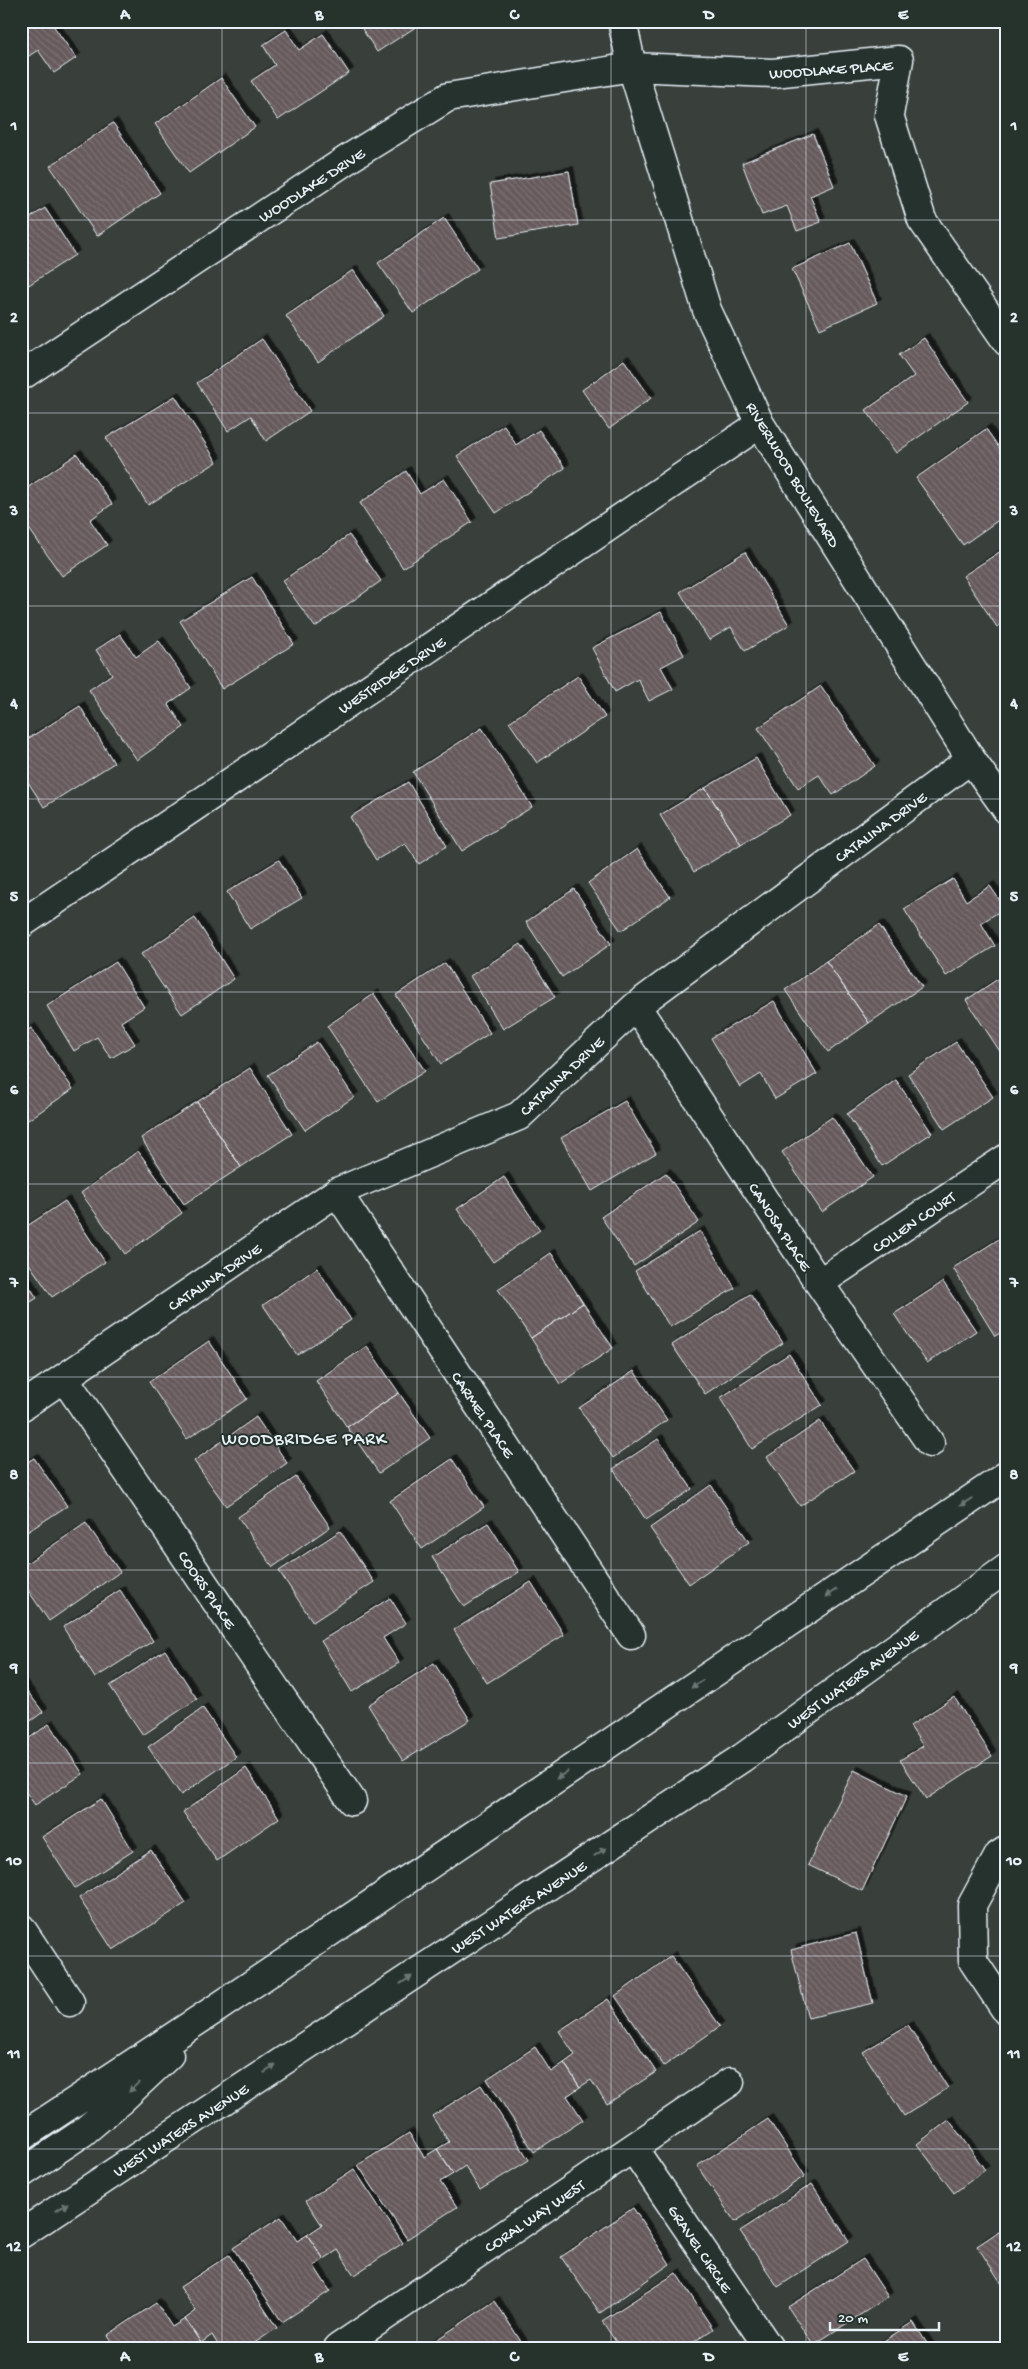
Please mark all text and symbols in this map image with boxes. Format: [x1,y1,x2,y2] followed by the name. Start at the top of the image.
[119,7,131,26] text: A
[314,7,324,26] text: B
[509,7,520,26] text: C
[702,7,715,26] text: D
[898,7,909,26] text: E
[769,58,895,85] street label: WOODLAKE PLACE
[10,118,17,137] text: 1
[1010,118,1017,137] text: 1
[256,145,370,228] street label: WOODLAKE DRIVE
[10,310,18,329] text: 2
[1010,310,1018,329] text: 2
[740,400,842,553] street label: RIVERWOOD BOULEVARD
[9,503,18,522] text: 3
[1009,503,1018,522] text: 3
[336,633,451,720] street label: WESTRIDGE DRIVE
[9,696,18,715] text: 4
[1009,696,1018,715] text: 4
[833,789,932,868] street label: CATALINA DRIVE
[10,889,19,908] text: 5
[1010,889,1019,908] text: 5
[517,1033,610,1122] street label: CATALINA DRIVE
[10,1082,19,1101] text: 6
[1010,1082,1019,1101] text: 6
[742,1180,814,1277] street label: CANOSA PLACE
[870,1189,961,1259] street label: COLLEN COURT
[166,1240,267,1317] street label: CATALINA DRIVE
[9,1275,19,1294] text: 7
[1009,1275,1019,1294] text: 7
[445,1369,518,1464] street label: CARMEL PLACE
[221,1430,388,1451] district label: WOODBRIDGE PARK
[10,1467,19,1486] text: 8
[1010,1467,1019,1486] text: 8
[960,1498,973,1507] one-way arrow
[172,1548,239,1635] street label: COORS PLACE
[825,1588,838,1598] one-way arrow
[785,1626,924,1735] street label: WEST WATERS AVENUE
[9,1660,18,1679] text: 9
[1009,1660,1018,1679] text: 9
[690,1679,703,1689] one-way arrow
[555,1770,569,1780] one-way arrow
[593,1847,607,1856] one-way arrow
[5,1853,22,1872] text: 10
[1005,1853,1022,1872] text: 10
[449,1857,592,1960] street label: WEST WATERS AVENUE
[399,1975,413,1985] one-way arrow
[7,2046,20,2065] text: 11
[1007,2046,1020,2065] text: 11
[264,2065,277,2074] one-way arrow
[111,2080,254,2183] street label: WEST WATERS AVENUE
[129,2081,141,2093] one-way arrow
[482,2177,591,2259] street label: CORAL WAY WEST
[662,2202,735,2298] street label: GRAVEL CIRCLE
[55,2203,69,2212] one-way arrow
[6,2239,21,2258] text: 12
[1006,2239,1021,2258] text: 12
[830,2299,939,2331] scale bar
[838,2310,868,2328] text: 20 m
[119,2349,131,2368] text: A
[314,2349,324,2368] text: B
[509,2349,520,2368] text: C
[702,2349,715,2368] text: D
[898,2349,909,2368] text: E

